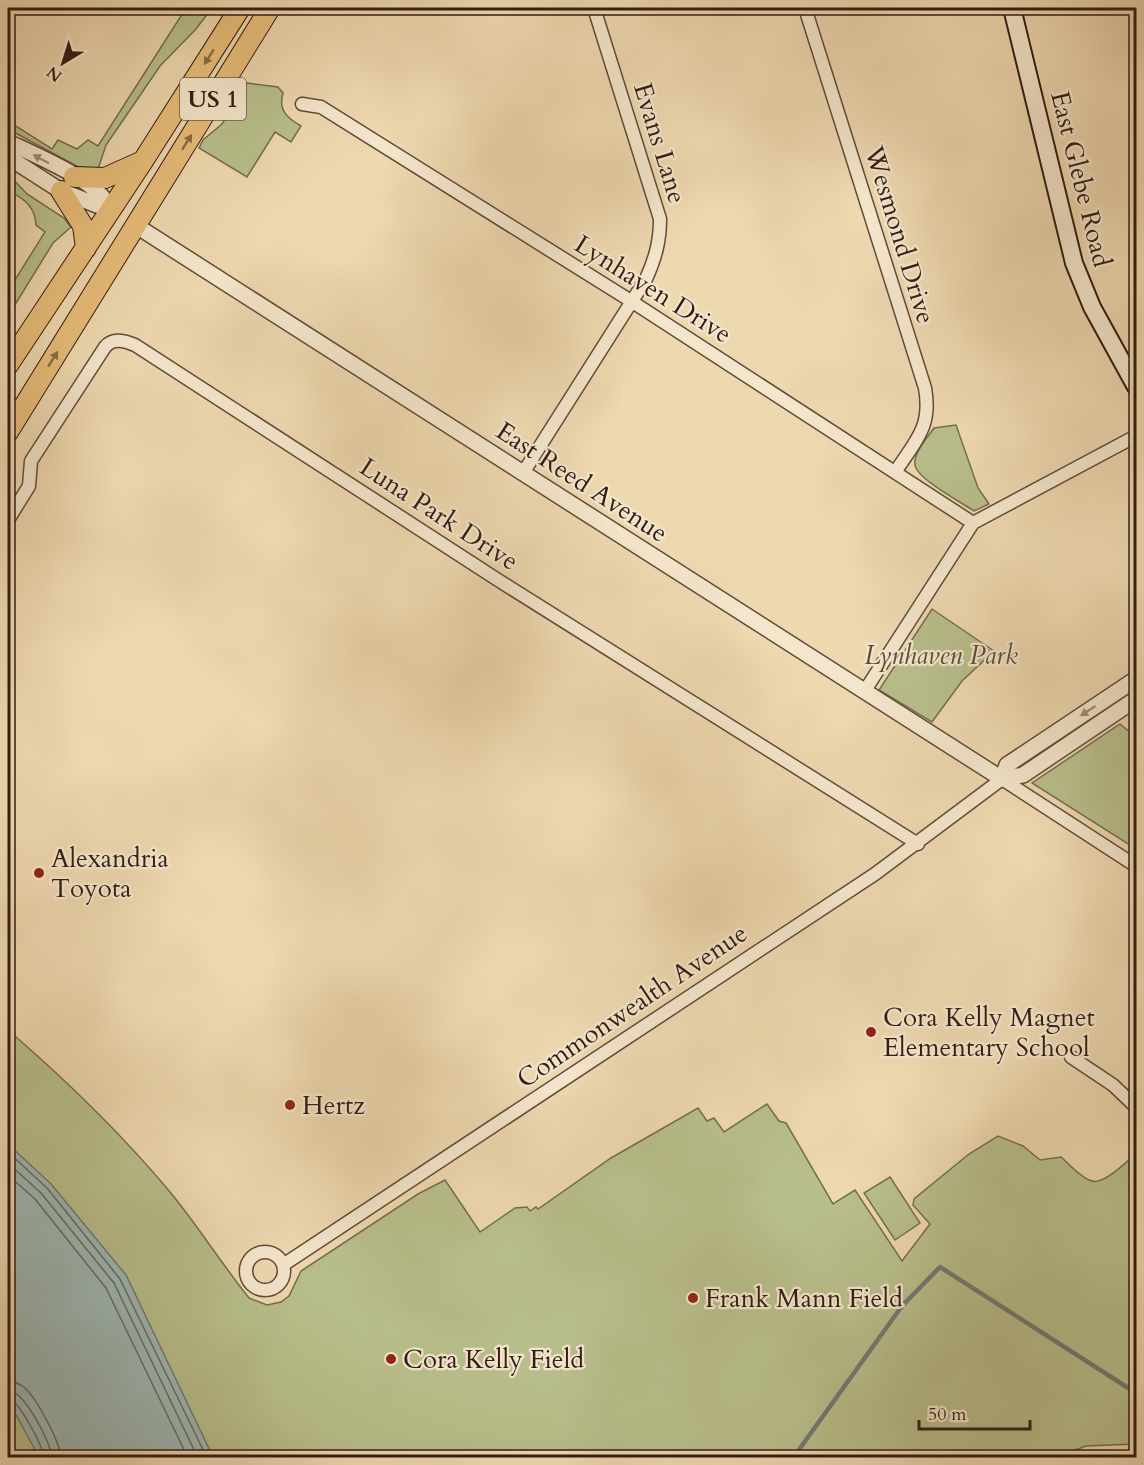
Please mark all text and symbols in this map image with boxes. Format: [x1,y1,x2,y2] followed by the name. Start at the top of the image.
[33,33,93,93] north arrow
[203,49,214,65] one-way arrow
[42,61,67,87] text: N
[180,78,246,120] road number: US 1
[625,78,695,208] street label: Evans Lane
[1042,87,1120,271] street label: East Glebe Road
[182,134,193,150] one-way arrow
[856,141,944,328] street label: Wesmond Drive
[32,154,49,164] one-way arrow
[568,227,738,351] street label: Lynhaven Drive
[47,351,58,367] one-way arrow
[489,413,675,551] street label: East Reed Avenue
[353,450,525,578] street label: Luna Park Drive
[864,638,1018,673] park label: Lynhaven Park
[1079,706,1096,717] one-way arrow
[51,841,169,906] place label: Alexandria Toyota
[32,866,46,880] marker: Alexandria Toyota
[510,916,754,1096] street label: Commonwealth Avenue
[883,1000,1095,1065] place label: Cora Kelly Magnet Elementary School
[864,1025,878,1039] marker: Cora Kelly Magnet Elementary School
[302,1088,365,1123] place label: Hertz
[283,1098,297,1112] marker: Hertz
[705,1281,903,1316] place label: Frank Mann Field
[686,1291,700,1305] marker: Frank Mann Field
[403,1342,584,1377] place label: Cora Kelly Field
[384,1352,398,1366] marker: Cora Kelly Field
[919,1393,1030,1431] scale bar
[928,1402,967,1427] text: 50 m

